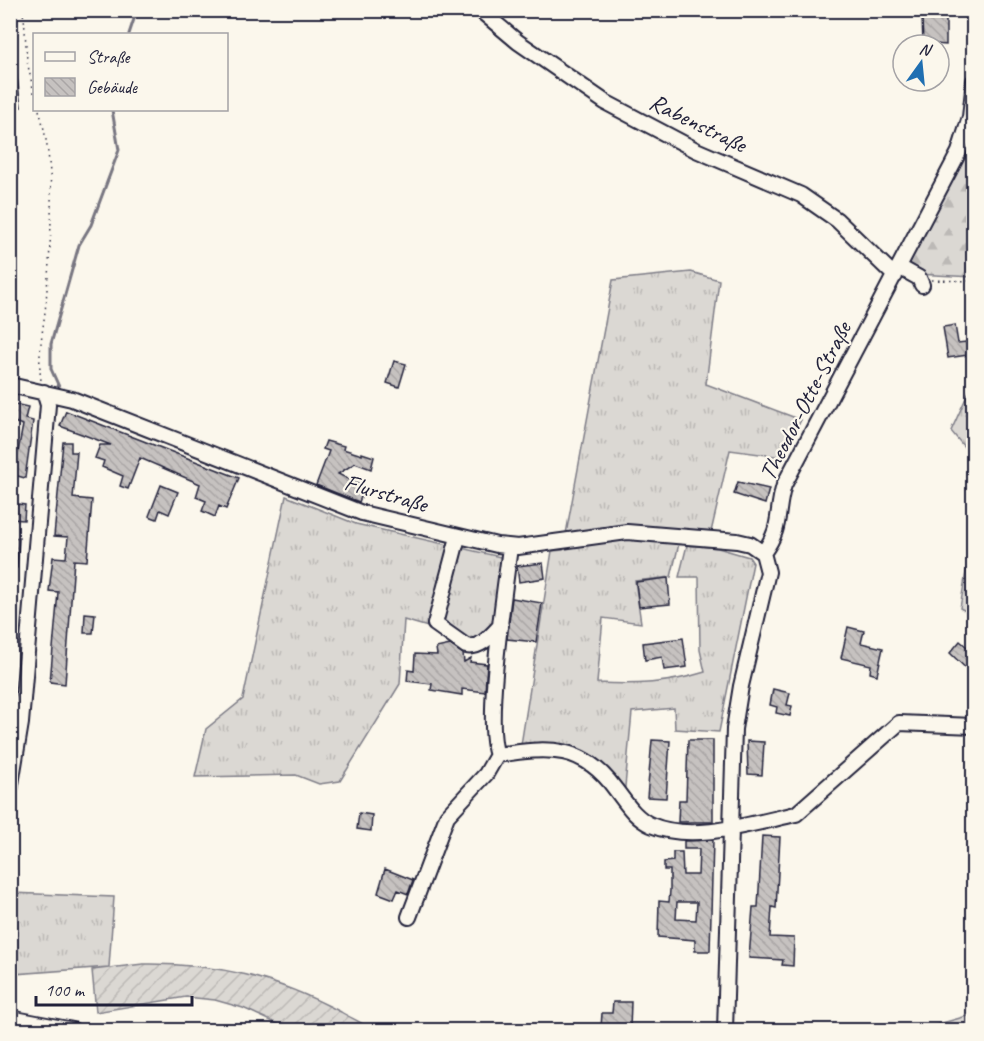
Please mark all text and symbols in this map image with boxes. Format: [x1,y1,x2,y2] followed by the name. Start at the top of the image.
[33,33,228,111] legend
[891,33,951,93] north arrow
[917,39,935,61] text: N
[87,46,131,68] text: Straße
[87,76,138,98] text: Gebäude
[645,87,753,160] street label: Rabenstraße
[752,315,859,485] street label: Theodor-Otte-Straße
[341,467,433,520] street label: Flurstraße
[36,969,192,1007] scale bar
[45,979,86,1001] text: 100 m

